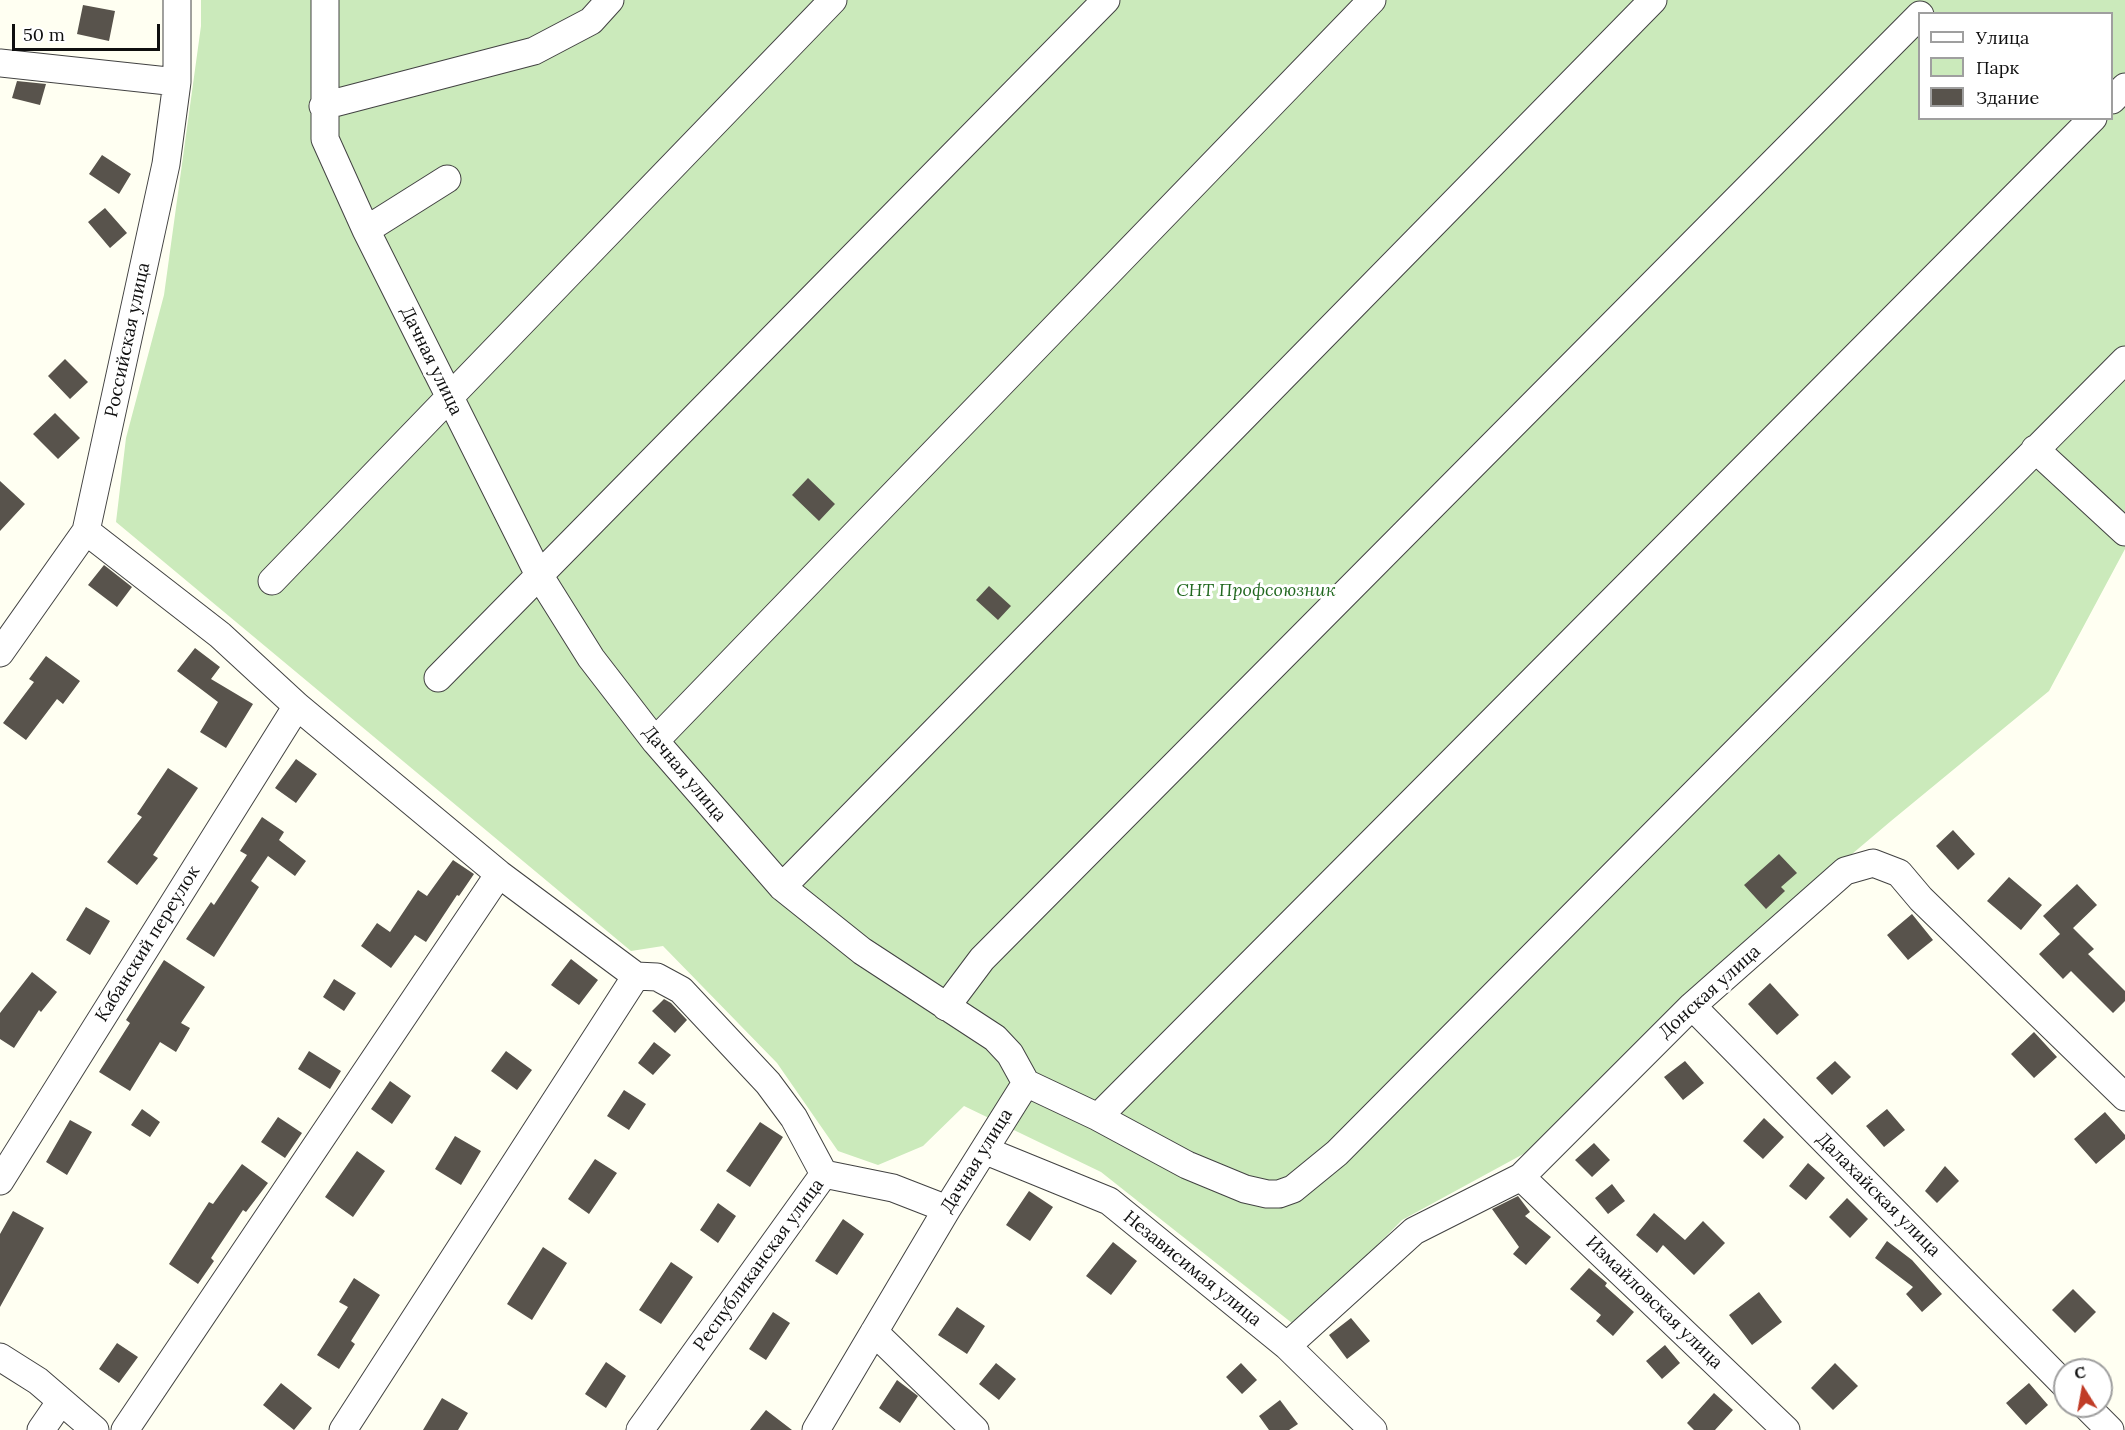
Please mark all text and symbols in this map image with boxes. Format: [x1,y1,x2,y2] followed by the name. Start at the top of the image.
[15,12,164,50] scale bar
[1918,12,2113,120] legend
[23,23,65,46] text: 50 m
[1976,26,2029,49] text: Улица
[1976,56,2019,79] text: Парк
[1976,86,2039,109] text: Здание
[101,261,155,419] street label: Российская улица
[395,303,467,419] street label: Дачная улица
[1176,580,1336,602] park label: СНТ Профсоюзник
[638,722,730,826] street label: Дачная улица
[91,862,205,1026] street label: Кабанский переулок
[1655,941,1765,1043] street label: Донская улица
[936,1105,1018,1217] street label: Дачная улица
[1811,1128,1945,1262] street label: Далахайская улица
[689,1175,829,1355] street label: Республиканская улица
[1119,1207,1265,1331] street label: Независимая улица
[1581,1232,1727,1374] street label: Измайловская улица
[2053,1358,2113,1418] north arrow
[2073,1361,2087,1383] text: С

